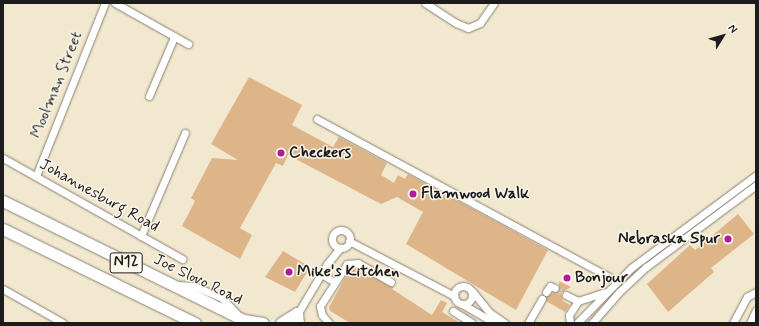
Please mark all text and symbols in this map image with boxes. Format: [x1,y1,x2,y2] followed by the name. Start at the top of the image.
[703,16,743,56] north arrow
[725,22,740,36] text: N
[26,28,88,142] street label: Moolman Street
[289,143,351,163] place label: Checkers
[276,148,286,158] marker: Checkers
[36,155,162,237] street label: Johannesburg Road
[421,184,529,204] place label: Flamwood Walk
[408,189,418,199] marker: Flamwood Walk
[617,229,720,249] place label: Nebraska Spur
[723,234,733,244] marker: Nebraska Spur
[109,250,143,276] road number: N12
[151,250,245,310] street label: Joe Slovo Road
[297,262,398,282] place label: Mike's Kitchen
[284,267,294,277] marker: Mike's Kitchen
[575,268,628,288] place label: Bonjour
[562,273,572,283] marker: Bonjour

